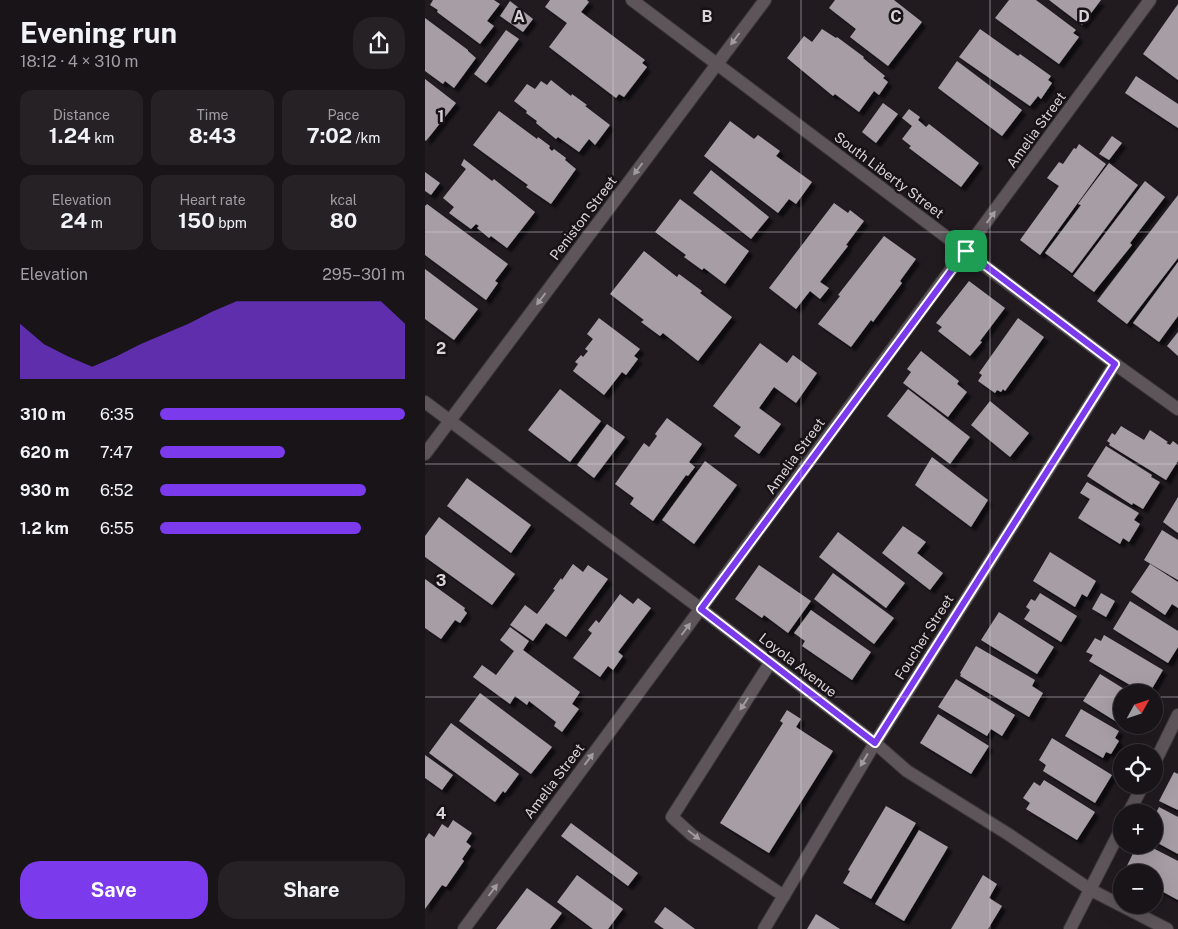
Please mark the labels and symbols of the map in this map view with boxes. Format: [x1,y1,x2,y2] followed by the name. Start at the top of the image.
[513,7,525,26] text: A
[702,7,713,26] text: B
[890,7,902,26] text: C
[1078,7,1090,26] text: D
[730,32,741,45] one-way arrow
[1003,89,1069,171] street label: Amelia Street
[438,107,444,126] text: 1
[831,129,947,221] street label: South Liberty Street
[633,162,643,176] one-way arrow
[546,173,620,263] street label: Peniston Street
[986,210,996,224] one-way arrow
[945,230,987,272] pin
[535,292,546,305] one-way arrow
[436,339,446,358] text: 2
[762,415,828,497] street label: Amelia Street
[436,571,446,590] text: 3
[891,591,957,683] street label: Foucher Street
[681,623,692,636] one-way arrow
[756,630,840,700] street label: Loyola Avenue
[1113,684,1163,734] north arrow
[739,697,749,710] one-way arrow
[521,740,587,822] street label: Amelia Street
[584,753,595,766] one-way arrow
[860,754,869,767] one-way arrow
[436,804,447,823] text: 4
[687,830,701,840] one-way arrow
[487,884,498,897] one-way arrow

